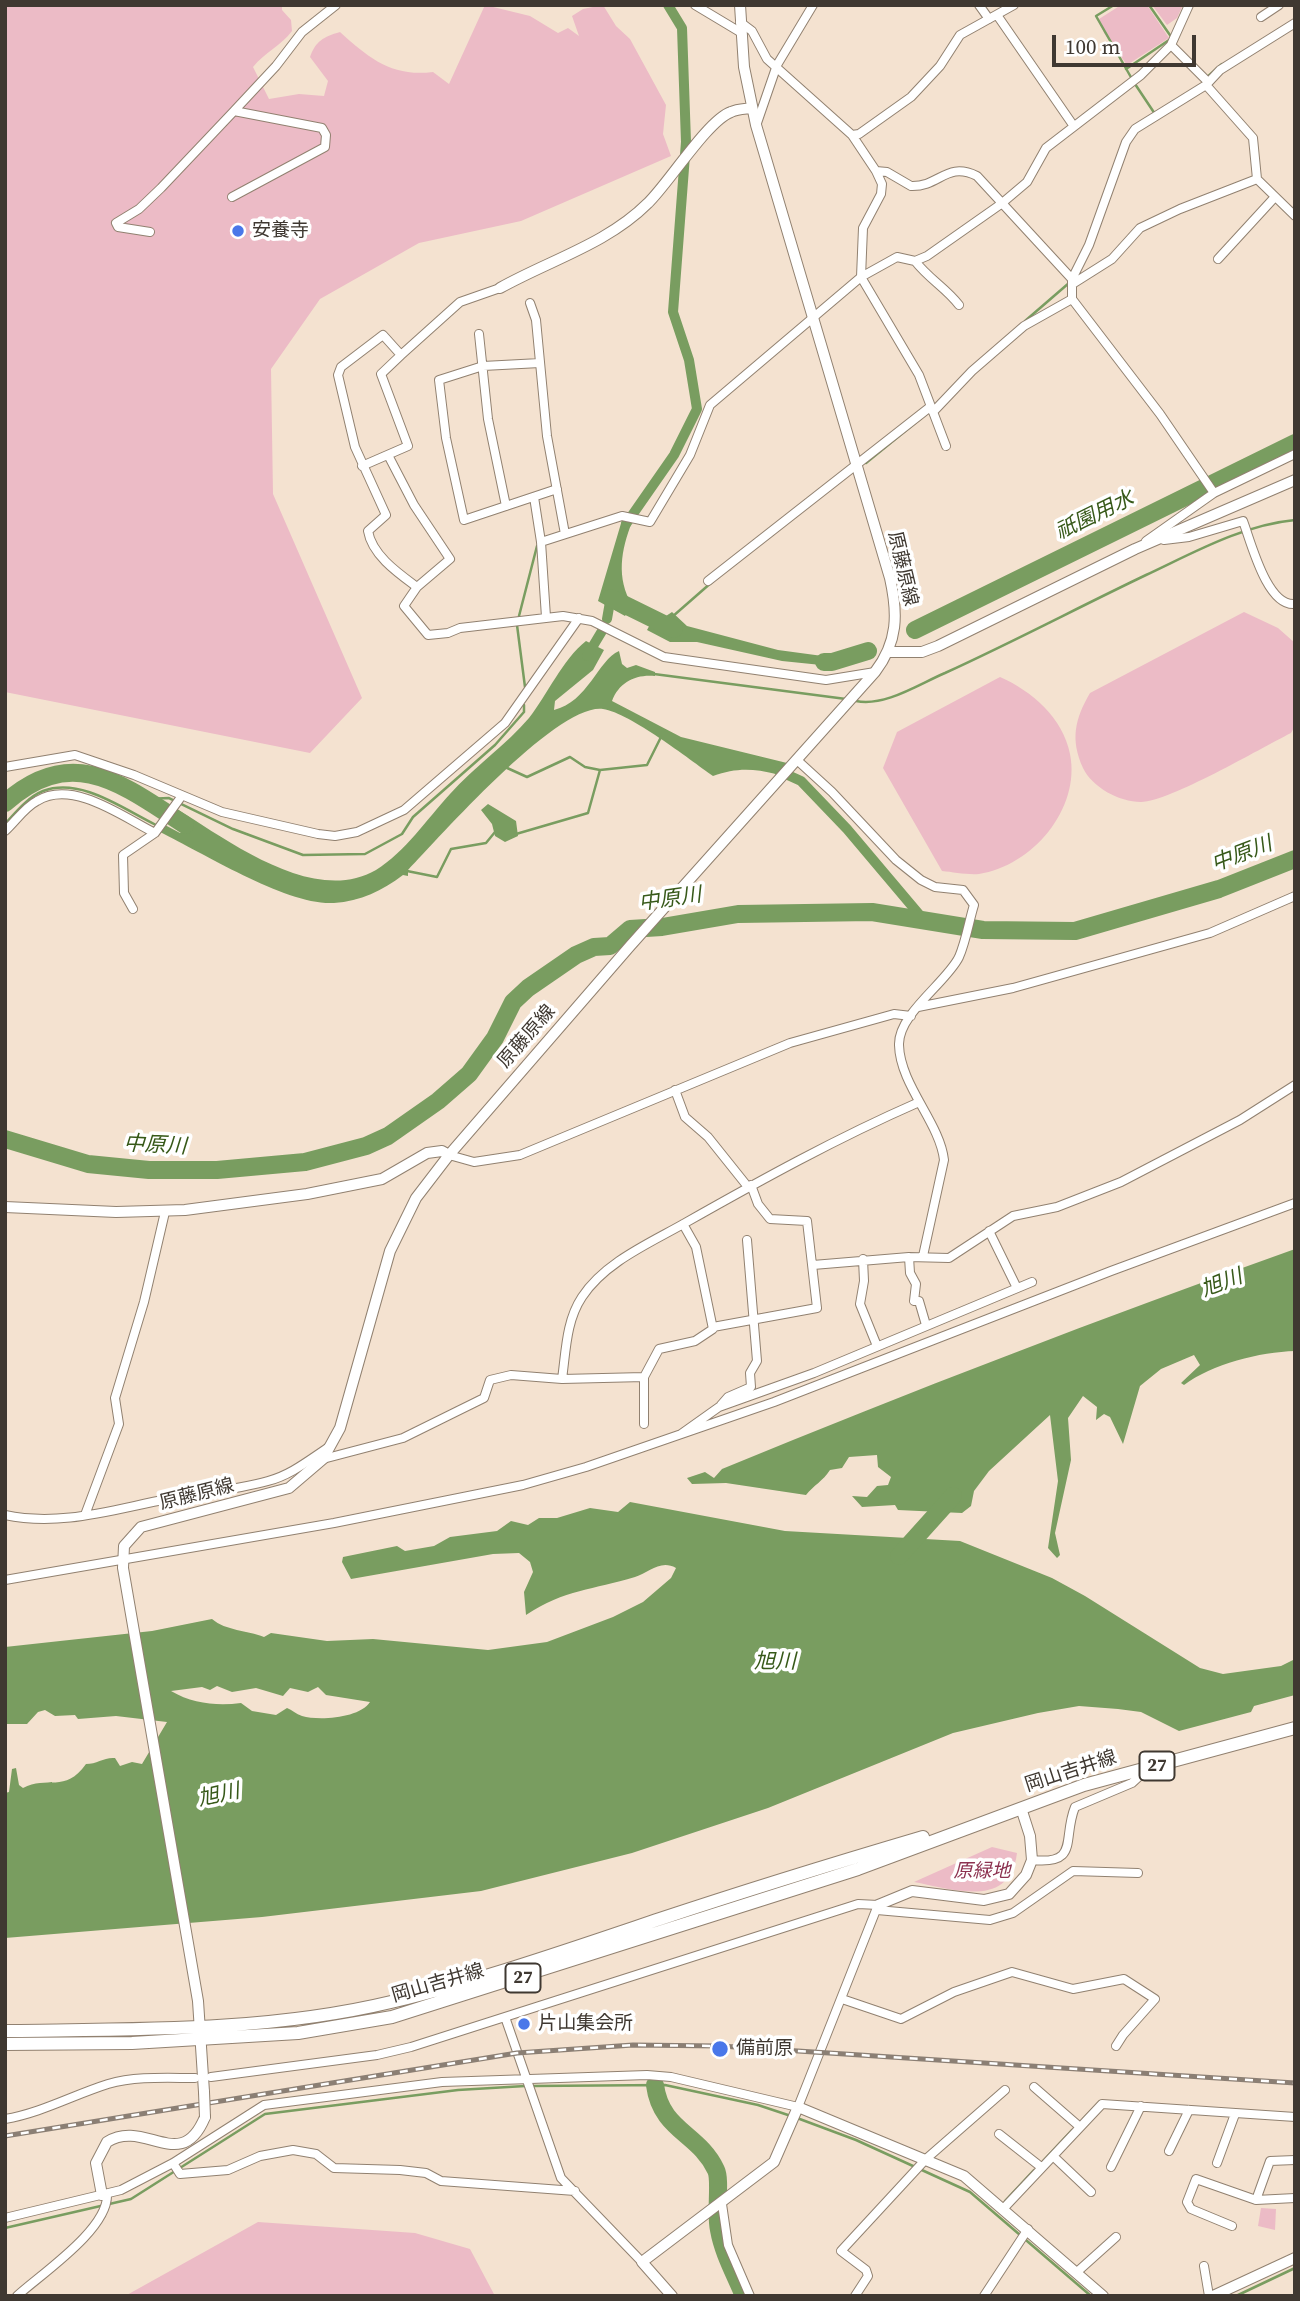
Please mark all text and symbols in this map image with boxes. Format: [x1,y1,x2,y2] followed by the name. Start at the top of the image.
[1055,21,1198,65] scale bar
[1065,32,1120,61] text: 100 m
[252,220,309,242] place label: 安養寺
[230,223,246,239] marker: 安養寺
[1052,486,1138,546] water label: 祇園用水
[882,529,922,609] street label: 原藤原線
[1208,832,1276,878] water label: 中原川
[637,883,703,917] water label: 中原川
[493,1001,561,1073] street label: 原藤原線
[123,1132,187,1160] water label: 中原川
[1198,1265,1246,1303] water label: 旭川
[157,1475,237,1515] street label: 原藤原線
[754,1650,796,1676] water label: 旭川
[1022,1746,1120,1798] street label: 岡山吉井線
[1140,1751,1174,1780] road number: 27
[196,1779,242,1813] water label: 旭川
[954,1861,1010,1883] park label: 原緑地
[389,1960,487,2008] street label: 岡山吉井線
[505,1964,540,1992] road number: 27
[538,2013,633,2035] place label: 片山集会所
[516,2016,532,2032] marker: 片山集会所
[736,2038,793,2060] place label: 備前原
[710,2039,730,2059] marker: 備前原

